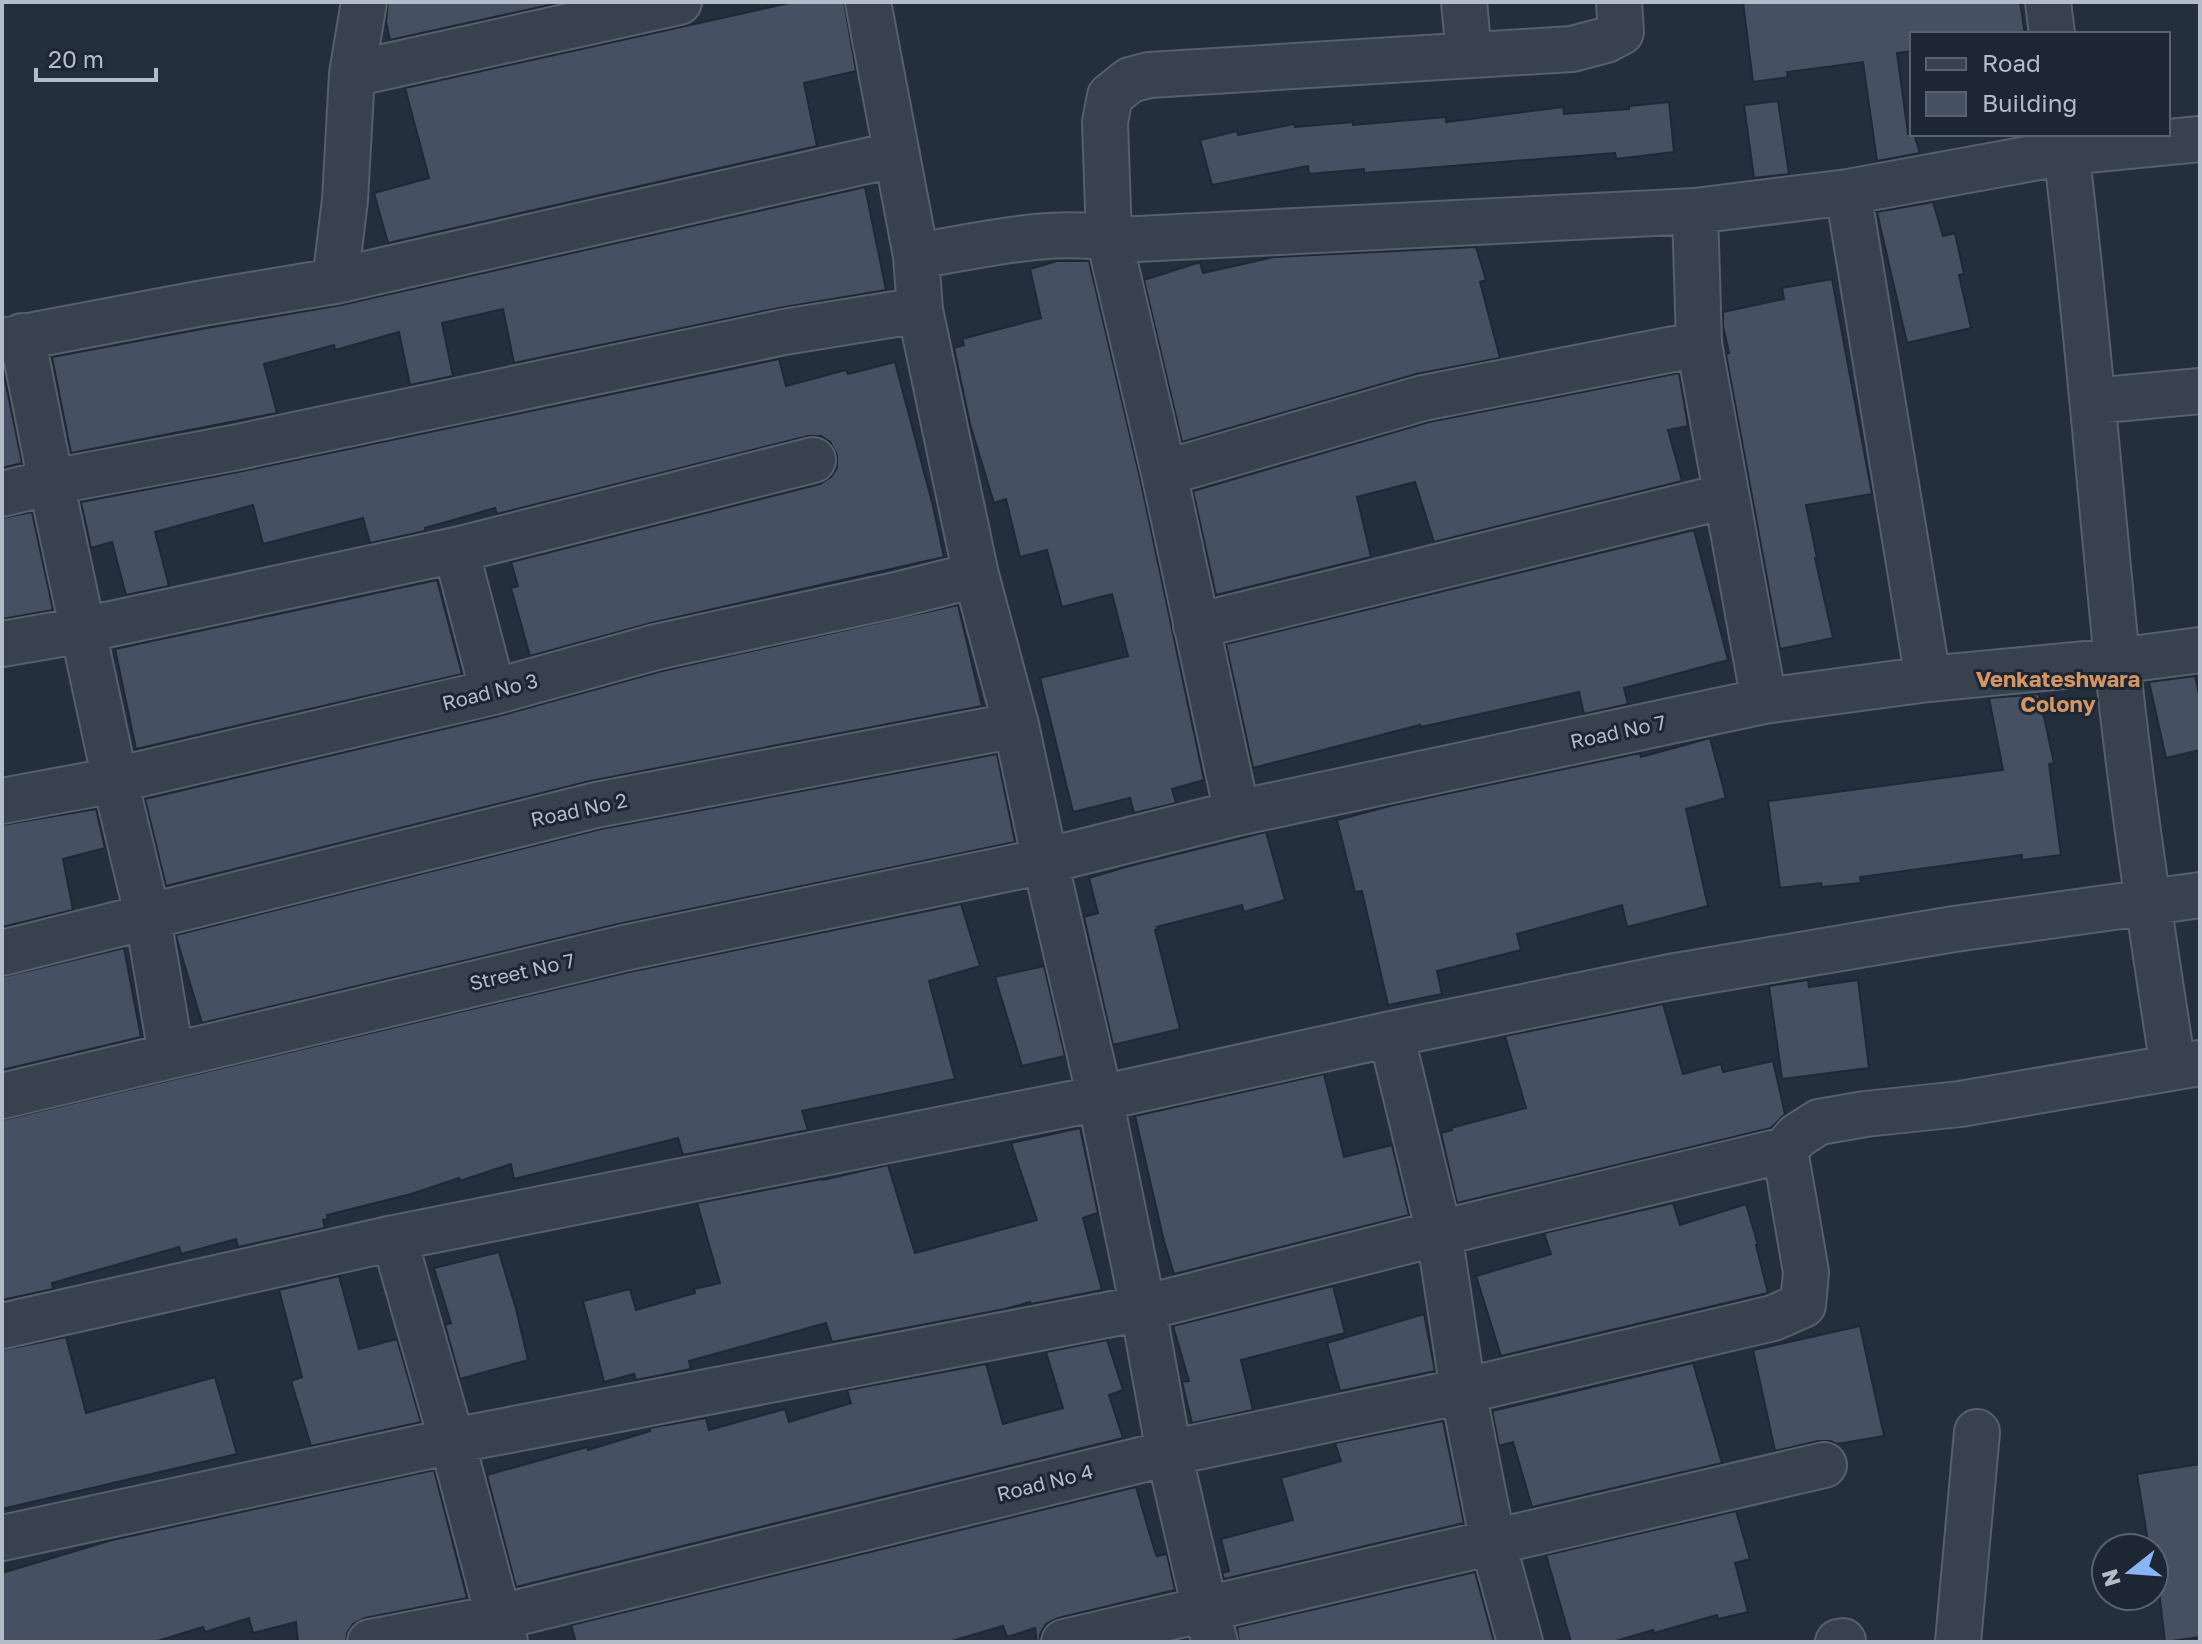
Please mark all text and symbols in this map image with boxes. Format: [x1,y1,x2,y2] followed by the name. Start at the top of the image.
[36,32,156,82] scale bar
[1910,32,2170,136] legend
[48,44,104,73] text: 20 m
[1982,48,2041,77] text: Road
[1982,88,2077,117] text: Building
[1976,665,2140,717] district label: Venkateshwara Colony
[439,668,540,715] street label: Road No 3
[1568,709,1668,753] street label: Road No 7
[528,787,629,831] street label: Road No 2
[467,947,577,995] street label: Street No 7
[994,1458,1095,1506] street label: Road No 4
[2090,1532,2170,1612] north arrow
[2095,1566,2126,1590] text: N

